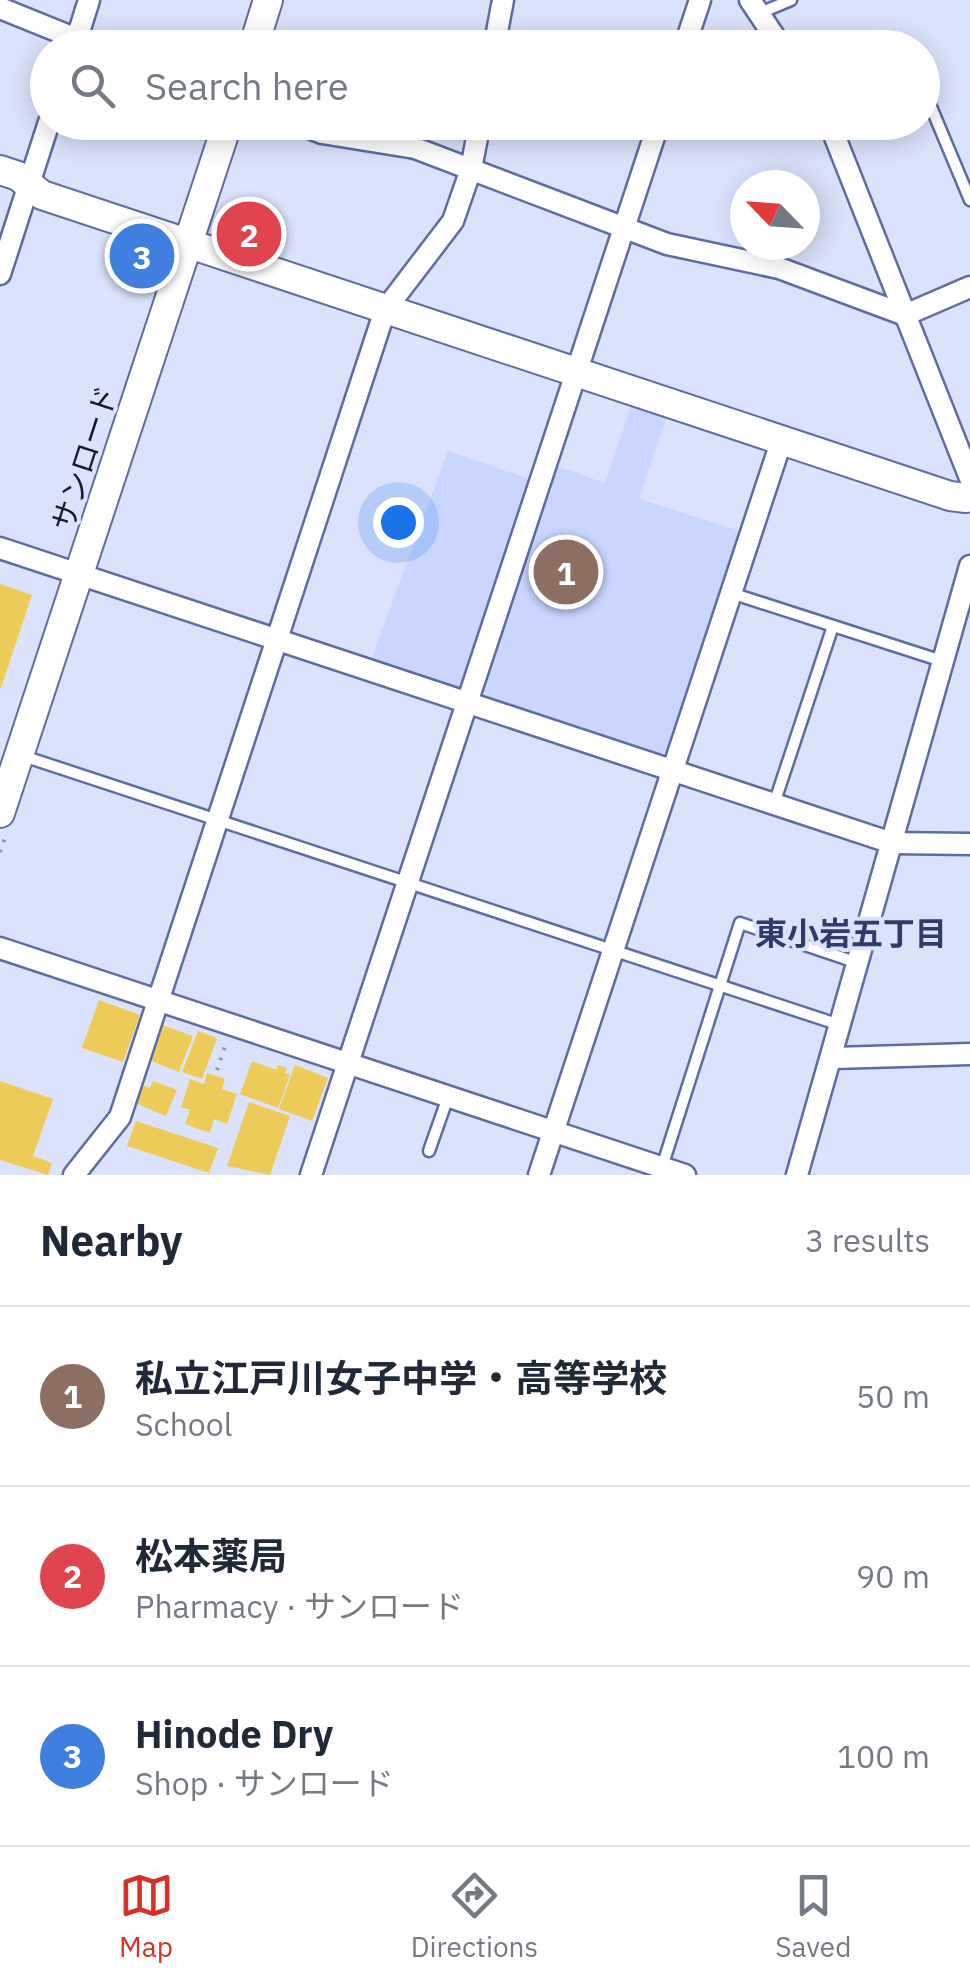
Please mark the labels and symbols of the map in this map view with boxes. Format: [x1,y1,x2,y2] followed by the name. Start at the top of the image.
[730,170,820,260] north arrow
[216,196,282,272] pin: 2
[110,218,174,294] pin: 3
[42,381,126,535] street label: サンロード
[373,497,424,548] your location
[534,534,598,610] pin: 1
[755,912,947,954] district label: 東小岩五丁目

